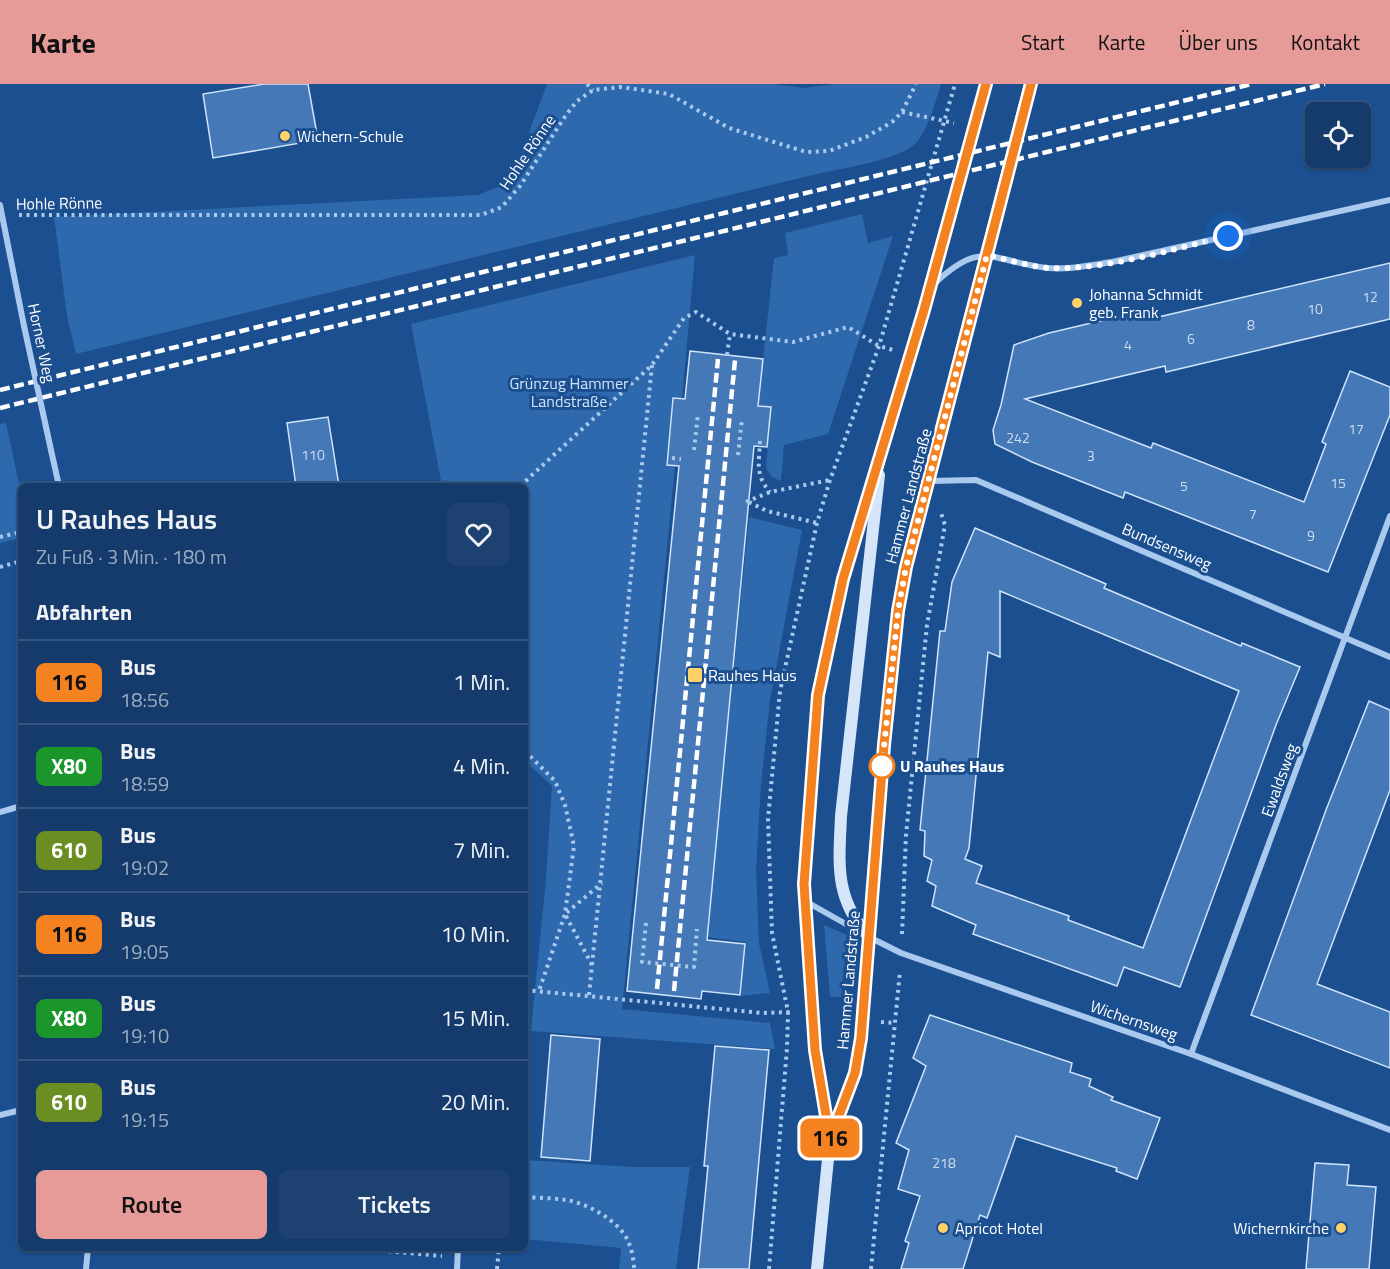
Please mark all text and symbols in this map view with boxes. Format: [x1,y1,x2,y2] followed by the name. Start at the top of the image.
[30,21,96,64] text: Karte
[1021,26,1065,58] text: Start
[1098,26,1145,58] text: Karte
[1178,26,1258,58] text: Über uns
[1291,26,1360,58] text: Kontakt
[1305,102,1371,168] map controls
[1305,102,1371,168] button: locate
[493,109,561,195] street label: Hohle Rönne
[297,124,404,148] place label: Wichern-Schule
[278,129,292,143] marker: Wichern-Schule
[16,190,102,216] street label: Hohle Rönne
[1213,221,1243,251] your location
[1089,282,1203,324] place label: Johanna Schmidt geb. Frank
[1362,286,1378,307] house number: 12
[1070,296,1084,310] marker: Johanna Schmidt geb. Frank
[1307,298,1323,319] house number: 10
[22,301,62,385] street label: Horner Weg
[1247,314,1255,335] house number: 8
[1187,328,1195,349] house number: 6
[1124,334,1132,355] house number: 4
[509,371,629,413] park label: Grünzug Hammer Landstraße
[1348,418,1364,439] house number: 17
[878,426,938,566] street label: Hammer Landstraße
[1006,427,1030,448] house number: 242
[301,444,325,465] house number: 110
[1087,445,1095,466] house number: 3
[1330,472,1346,493] house number: 15
[1180,475,1188,496] house number: 5
[36,497,217,540] text: U Rauhes Haus
[447,503,510,566] button: heart
[1249,503,1257,524] house number: 7
[1118,516,1216,576] street label: Bundsensweg
[1307,525,1315,546] house number: 9
[36,541,227,572] text: Zu Fuß · 3 Min. · 180 m
[36,595,132,629] text: Abfahrten
[120,650,156,684] text: Bus
[708,663,797,687] place label: Rauhes Haus
[453,665,510,699] text: 1 Min.
[51,666,87,698] text: 116
[686,666,704,684] marker: Rauhes Haus
[120,684,169,715] text: 18:56
[120,734,156,768] text: Bus
[1255,740,1303,820] street label: Ewaldsweg
[453,749,510,783] text: 4 Min.
[51,750,87,782] text: X80
[869,753,895,779] marker: U Rauhes Haus
[900,754,1004,778] place label: U Rauhes Haus
[120,768,169,799] text: 18:59
[120,818,156,852] text: Bus
[453,833,510,867] text: 7 Min.
[51,834,87,866] text: 610
[120,852,169,883] text: 19:02
[120,902,156,936] text: Bus
[830,910,866,1050] street label: Hammer Landstraße
[441,917,510,951] text: 10 Min.
[51,918,87,950] text: 116
[120,936,169,967] text: 19:05
[120,986,156,1020] text: Bus
[1087,994,1181,1046] street label: Wichernsweg
[441,1001,510,1035] text: 15 Min.
[51,1002,87,1034] text: X80
[120,1020,169,1051] text: 19:10
[120,1070,156,1104] text: Bus
[441,1085,510,1119] text: 20 Min.
[51,1086,87,1118] text: 610
[120,1104,169,1135] text: 19:15
[796,1118,864,1158] line badge: 116
[812,1122,848,1154] text: 116
[932,1152,956,1173] house number: 218
[36,1170,267,1239] button: Route
[279,1170,510,1239] button: Tickets
[955,1216,1043,1240] place label: Apricot Hotel
[1233,1216,1329,1240] place label: Wichernkirche
[936,1221,950,1235] marker: Apricot Hotel
[1334,1221,1348,1235] marker: Wichernkirche

